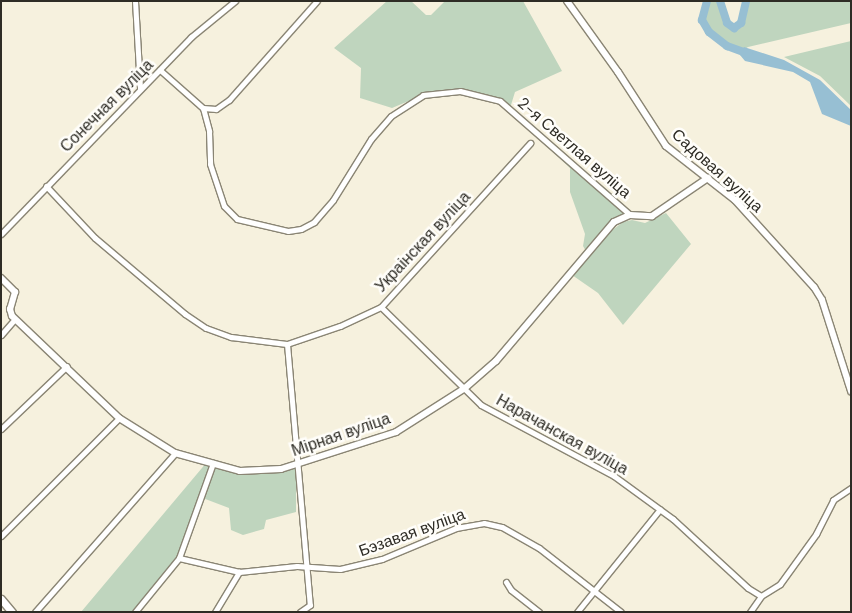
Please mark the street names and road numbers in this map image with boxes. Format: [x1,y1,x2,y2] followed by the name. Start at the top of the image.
[57,56,157,156] street label: Сонечная вуліца
[513,94,635,202] street label: 2-я Светлая вуліца
[668,125,766,217] street label: Садовая вуліца
[371,188,475,296] street label: Украінская вуліца
[493,391,631,479] street label: Нарачанская вуліца
[289,409,393,461] street label: Мірная вуліца
[356,505,468,561] street label: Бэзавая вуліца

